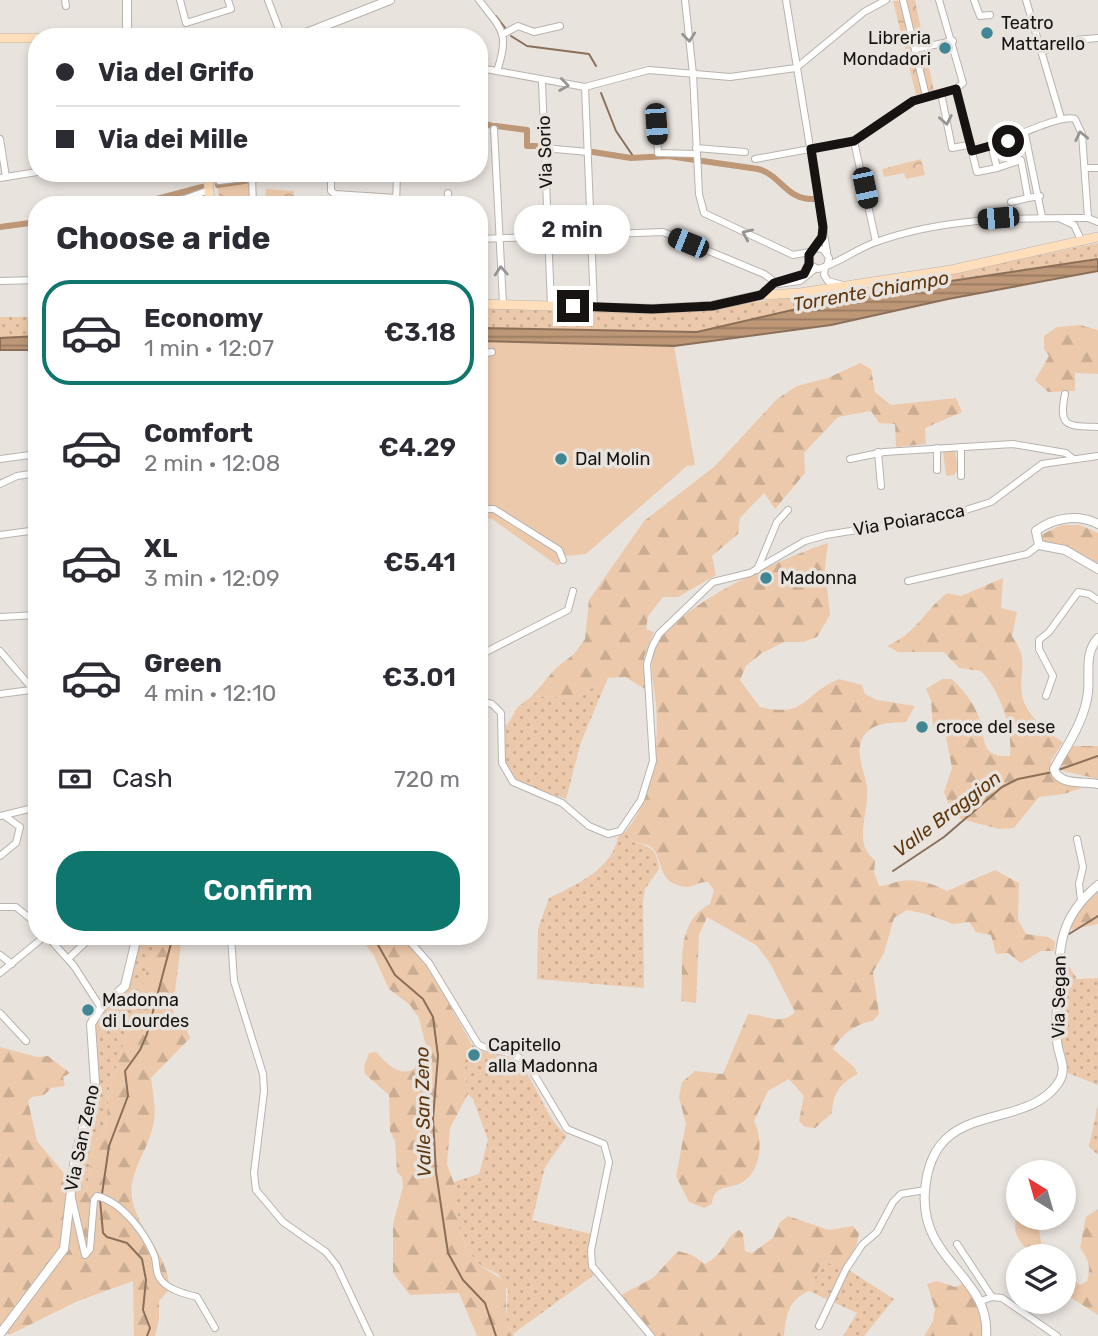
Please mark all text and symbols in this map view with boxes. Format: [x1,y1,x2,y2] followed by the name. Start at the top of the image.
[1001,12,1085,55] place label: Teatro Mattarello
[979,25,995,41] marker: Teatro Mattarello
[843,27,931,70] place label: Libreria Mondadori
[682,31,697,43] one-way arrow
[937,40,953,56] marker: Libreria Mondadori
[98,57,254,88] text: Via del Grifo
[558,77,569,92] one-way arrow
[645,102,668,146] car
[938,114,953,126] one-way arrow
[533,115,557,189] street label: Via Sorio
[98,124,248,155] text: Via dei Mille
[992,125,1024,157] route start
[1074,130,1089,142] one-way arrow
[851,165,880,211] car
[515,204,631,254] callout: 2 min
[977,206,1020,230] car
[541,215,603,243] text: 2 min
[56,219,270,257] text: Choose a ride
[665,225,712,261] car
[742,228,754,242] one-way arrow
[493,265,508,276] one-way arrow
[791,266,951,316] water label: Torrente Chiampo
[557,290,589,322] route end
[60,301,123,364] icon: car
[144,303,263,334] text: Economy
[384,317,456,348] text: €3.18
[144,334,274,362] text: 1 min · 12:07
[60,416,123,479] icon: car
[144,418,253,449] text: Comfort
[379,432,456,463] text: €4.29
[575,448,650,470] place label: Dal Molin
[144,449,280,477] text: 2 min · 12:08
[553,451,569,467] marker: Dal Molin
[851,499,967,541] street label: Via Poiaracca
[60,531,123,594] icon: car
[144,533,177,564] text: XL
[383,547,456,578] text: €5.41
[144,564,280,592] text: 3 min · 12:09
[780,567,857,589] place label: Madonna
[758,570,774,586] marker: Madonna
[60,646,123,709] icon: car
[144,648,222,679] text: Green
[382,662,456,693] text: €3.01
[144,679,276,707] text: 4 min · 12:10
[936,716,1055,738] place label: croce del sese
[914,719,930,735] marker: croce del sese
[56,760,94,798] icon: cash
[112,763,173,794] text: Cash
[394,765,460,793] text: 720 m
[889,766,1005,862] water label: Valle Braggion
[56,851,460,931] button: Confirm
[1047,955,1071,1039] street label: Via Segan
[102,989,189,1032] place label: Madonna di Lourdes
[80,1002,96,1018] marker: Madonna di Lourdes
[488,1034,598,1077] place label: Capitello alla Madonna
[410,1046,436,1178] water label: Valle San Zeno
[466,1047,482,1063] marker: Capitello alla Madonna
[60,1083,104,1193] street label: Via San Zeno
[1006,1160,1076,1230] north arrow
[1006,1160,1076,1314] map controls
[1006,1244,1076,1314] button: layers

